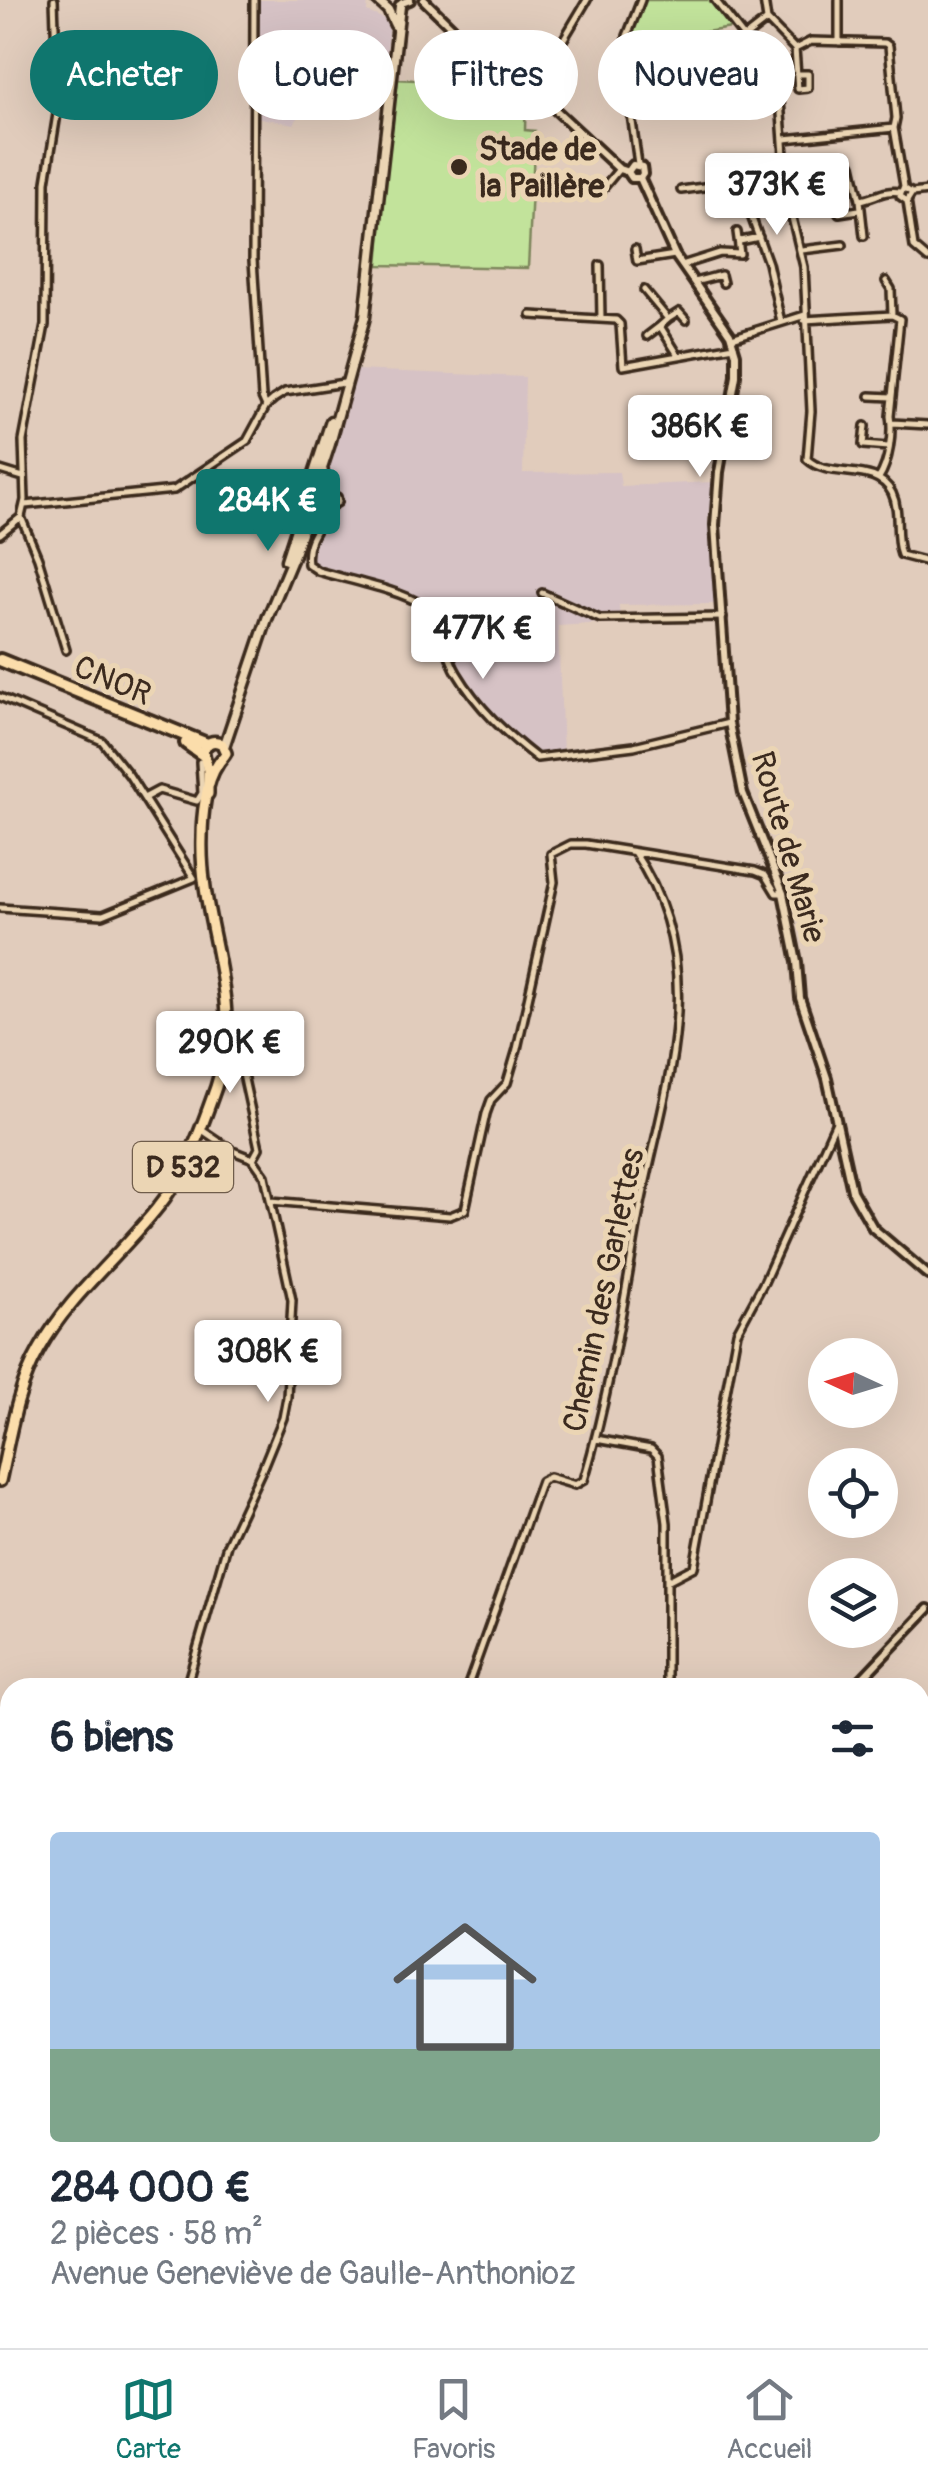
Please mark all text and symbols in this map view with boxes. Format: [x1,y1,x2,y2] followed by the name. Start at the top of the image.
[30,30,218,120] chip: Acheter
[238,30,394,120] chip: Louer
[414,30,578,120] chip: Filtres
[598,30,795,120] chip: Nouveau
[479,130,605,207] place label: Stade de la Paillère
[696,153,858,238] pin: 373K €
[448,156,470,178] marker: Stade de la Paillère
[727,165,827,205] text: 373K €
[619,395,781,480] pin: 386K €
[650,407,750,447] text: 386K €
[187,469,349,554] pin: 284K €
[218,481,318,521] text: 284K €
[402,597,564,682] pin: 477K €
[433,609,533,649] text: 477K €
[68,647,157,715] street label: CNOR
[742,747,834,948] street label: Route de Marie
[149,1011,311,1096] pin: 290K €
[178,1023,282,1063] text: 290K €
[133,1142,233,1192] road number: D 532
[554,1145,654,1436] street label: Chemin des Garlettes
[187,1320,349,1405] pin: 308K €
[216,1332,320,1372] text: 308K €
[808,1338,898,1428] north arrow
[808,1338,898,1648] map controls
[808,1448,898,1538] button: locate
[808,1558,898,1648] button: layers
[825,1711,880,1766] icon: filters
[50,1712,173,1764] text: 6 biens
[375,1897,555,2077] icon: home
[50,2162,251,2214] text: 284 000 €
[50,2214,263,2254] text: 2 pièces · 58 m²
[50,2254,576,2294] text: Avenue Geneviève de Gaulle-Anthonioz
[116,2372,181,2467] tab: Carte
[412,2372,495,2467] tab: Favoris
[726,2372,812,2467] tab: Accueil

